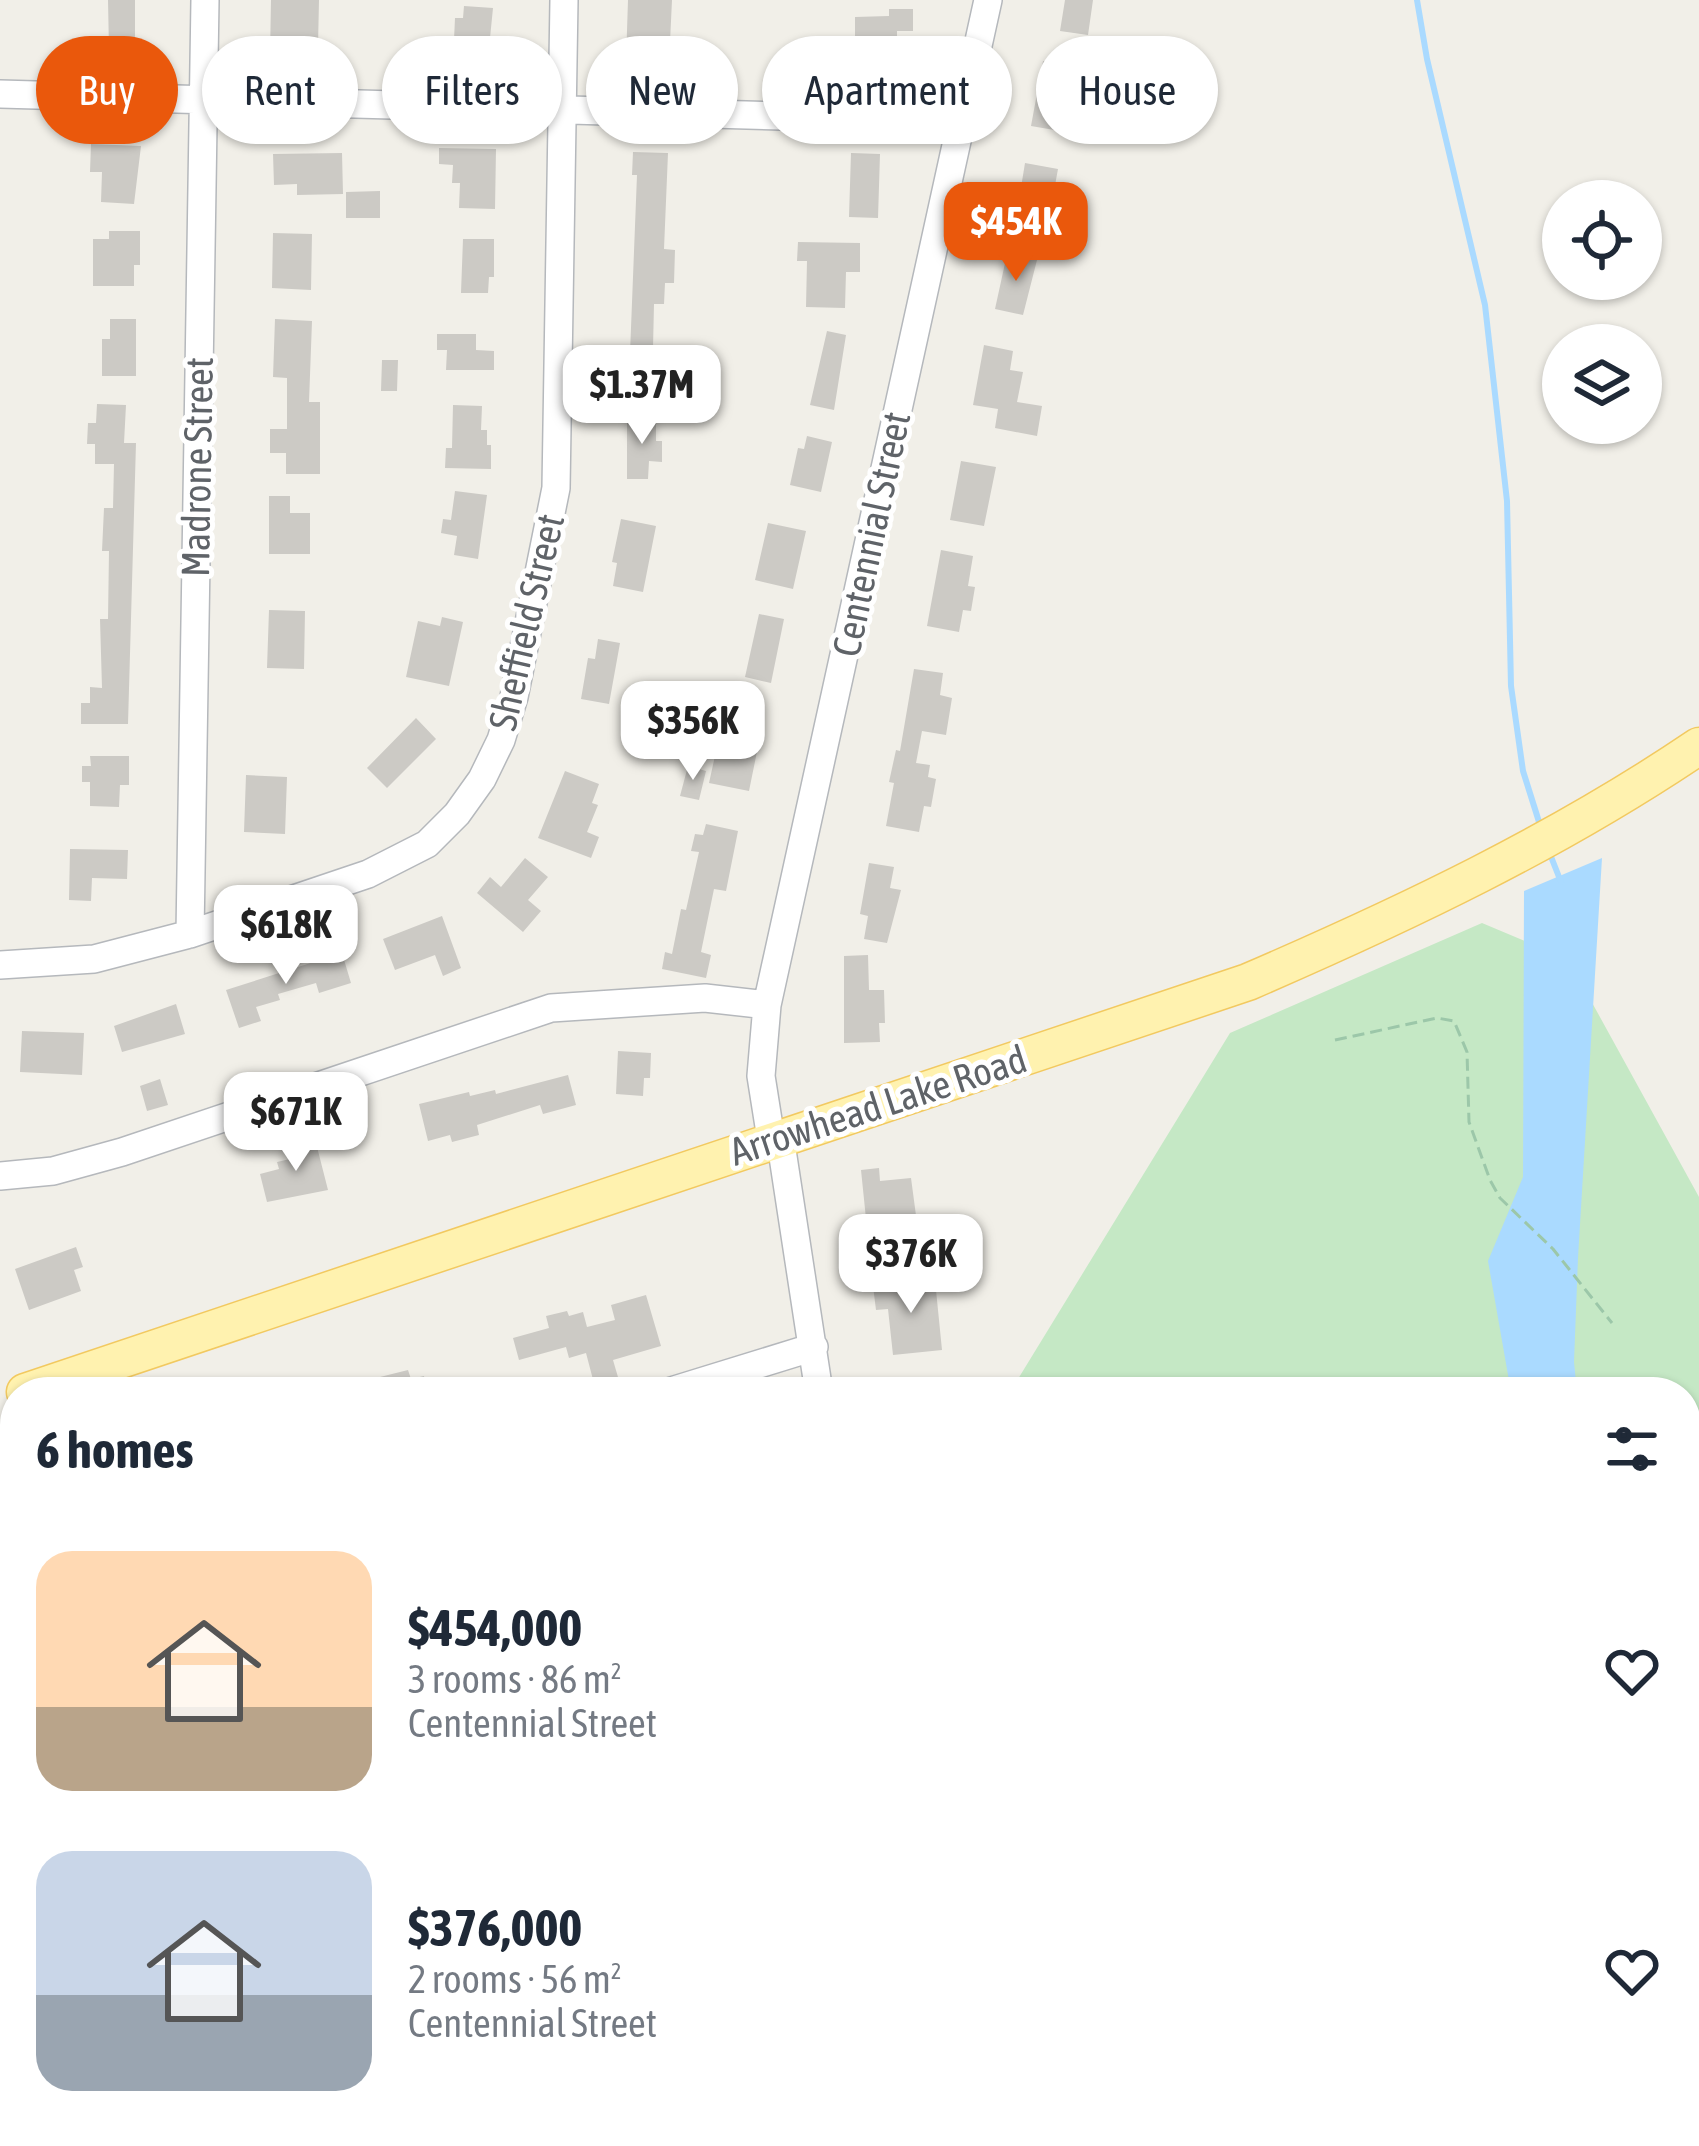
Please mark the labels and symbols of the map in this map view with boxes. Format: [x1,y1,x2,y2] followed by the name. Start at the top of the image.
[932,182,1100,284] pin: $454K
[544,345,740,447] pin: $1.37M
[173,357,221,577] street label: Madrone Street
[824,408,918,660] street label: Centennial Street
[480,510,572,734] street label: Sheffield Street
[609,681,777,783] pin: $356K
[202,885,370,987] pin: $618K
[724,1036,1032,1174] street label: Arrowhead Lake Road
[212,1072,380,1174] pin: $671K
[827,1214,995,1316] pin: $376K

